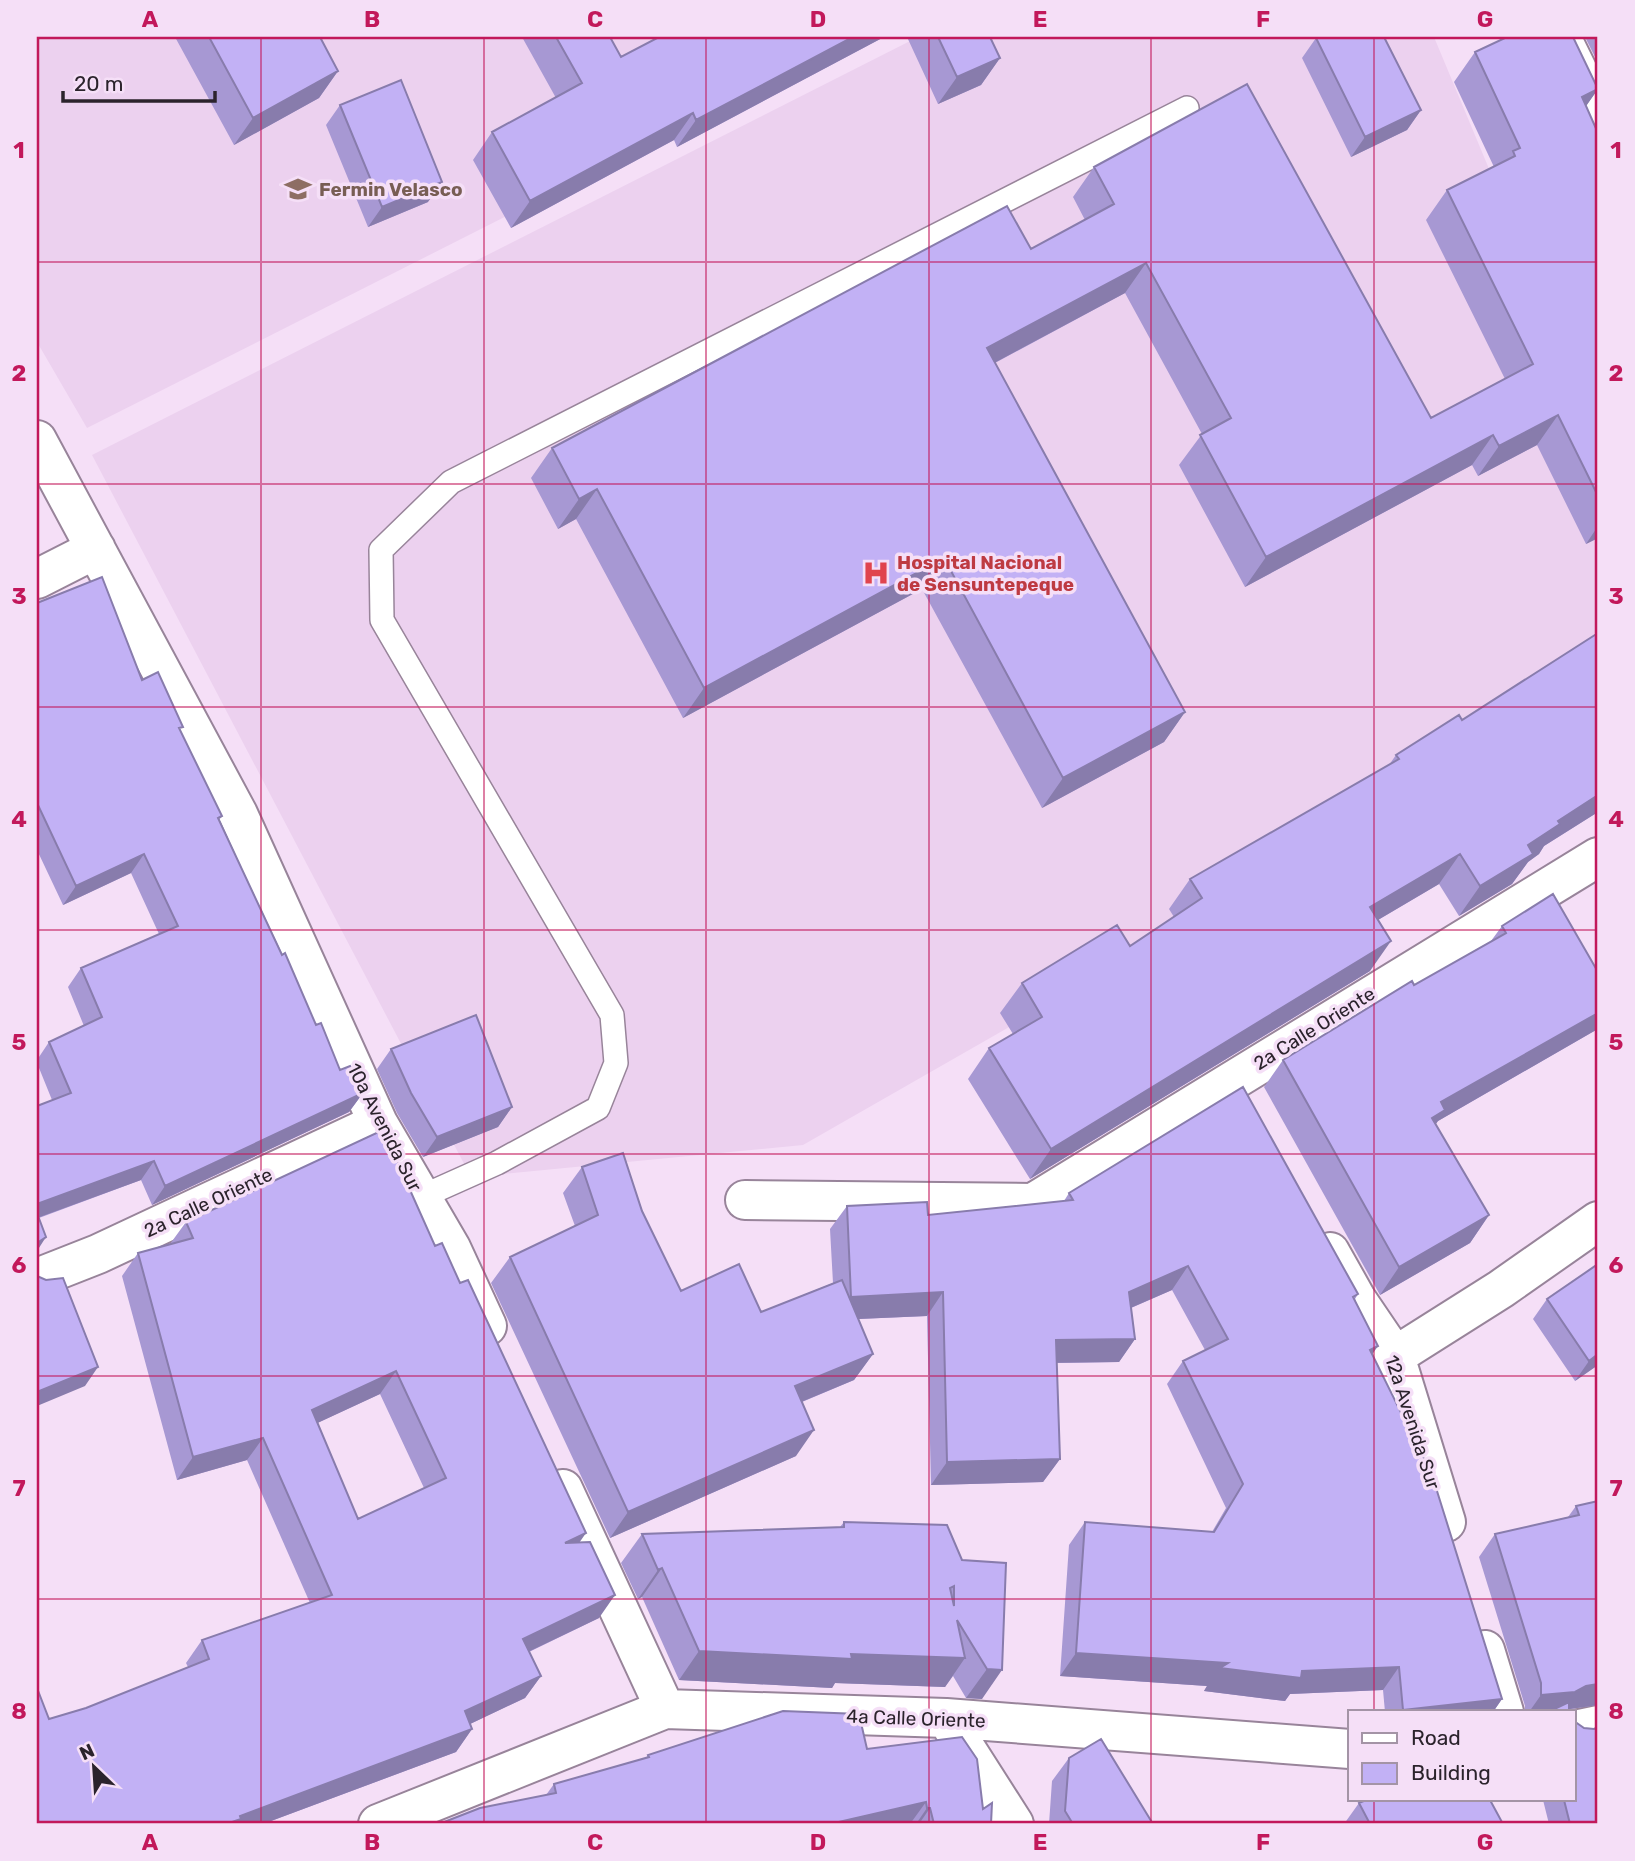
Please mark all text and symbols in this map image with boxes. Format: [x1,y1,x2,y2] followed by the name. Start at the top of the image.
[142,5,159,33] text: A
[364,5,380,33] text: B
[587,5,603,33] text: C
[810,5,826,33] text: D
[1033,5,1047,33] text: E
[1256,5,1270,33] text: F
[1477,5,1493,33] text: G
[63,60,215,104] scale bar
[74,71,123,96] text: 20 m
[13,136,25,164] text: 1
[1610,136,1622,164] text: 1
[283,174,313,204] school or university icon: Fermin Velasco
[319,178,463,201] place label: Fermin Velasco
[12,359,26,387] text: 2
[1609,359,1623,387] text: 2
[897,551,1074,596] place label: Hospital Nacional de Sensuntepeque
[861,558,891,588] hospital icon: Hospital Nacional de Sensuntepeque
[11,582,27,610] text: 3
[1608,582,1624,610] text: 3
[11,805,27,833] text: 4
[1608,805,1624,833] text: 4
[1249,982,1379,1075] street label: 2a Calle Oriente
[12,1028,27,1056] text: 5
[1609,1028,1624,1056] text: 5
[342,1059,427,1196] street label: 10a Avenida Sur
[140,1163,276,1242] street label: 2a Calle Oriente
[12,1251,27,1279] text: 6
[1609,1251,1624,1279] text: 6
[1380,1352,1445,1493] street label: 12a Avenida Sur
[12,1474,26,1502] text: 7
[1609,1474,1623,1502] text: 7
[11,1697,27,1725] text: 8
[1608,1697,1624,1725] text: 8
[846,1705,986,1732] street label: 4a Calle Oriente
[1348,1710,1576,1801] legend
[1411,1725,1461,1750] text: Road
[60,1731,130,1801] north arrow
[76,1739,98,1765] text: N
[1411,1760,1491,1785] text: Building
[142,1828,159,1856] text: A
[364,1828,380,1856] text: B
[587,1828,603,1856] text: C
[810,1828,826,1856] text: D
[1033,1828,1047,1856] text: E
[1256,1828,1270,1856] text: F
[1477,1828,1493,1856] text: G

